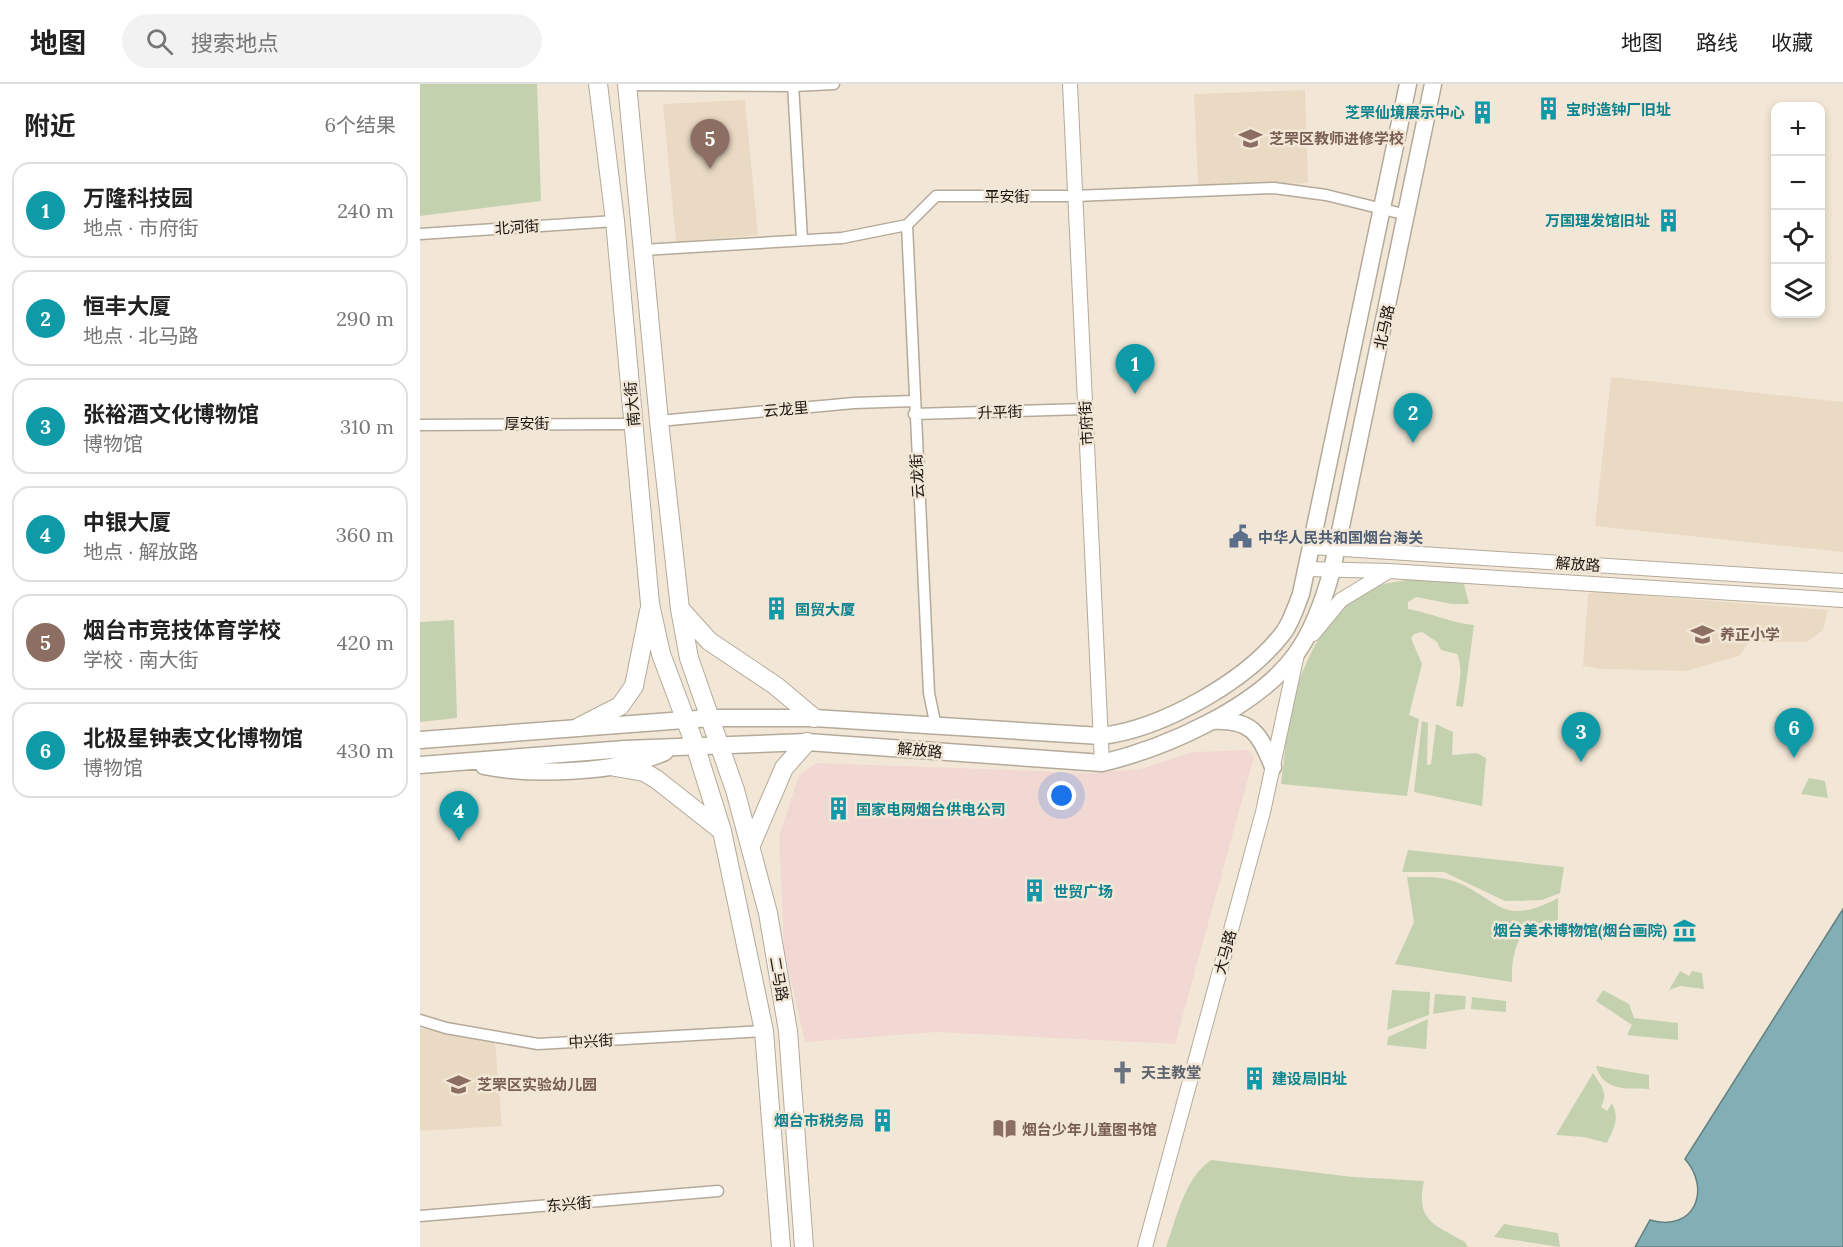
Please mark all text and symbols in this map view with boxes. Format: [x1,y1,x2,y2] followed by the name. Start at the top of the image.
[122,14,542,68] search box
[30,25,86,61] text: 地图
[143,25,176,58] icon: search
[191,29,279,57] text: 搜索地点
[1621,29,1663,56] text: 地图
[1696,29,1738,56] text: 路线
[1771,29,1813,56] text: 收藏
[1535,96,1561,122] building icon: 宝时造钟厂旧址
[1470,99,1496,125] building icon: 芝罘仙境展示中心
[1566,100,1671,119] place label: 宝时造钟厂旧址
[1771,102,1825,318] map controls
[1771,102,1825,156] button: +
[1345,103,1465,122] place label: 芝罘仙境展示中心
[24,109,76,142] text: 附近
[324,112,396,137] text: 6个结果
[690,120,730,169] pin: 5
[1238,125,1264,151] school or university icon: 芝罘区教师进修学校
[1269,129,1404,148] place label: 芝罘区教师进修学校
[1771,156,1825,210] button: −
[83,184,193,212] text: 万隆科技园
[984,187,1030,206] street label: 平安街
[41,198,50,223] text: 1
[337,198,394,223] text: 240 m
[1655,207,1681,233] building icon: 万国理发馆旧址
[1771,210,1825,264] button: locate
[1545,211,1650,230] place label: 万国理发馆旧址
[83,215,199,240] text: 地点 · 市府街
[494,216,540,238] street label: 北河街
[1771,264,1825,318] button: layers
[83,292,171,320] text: 恒丰大厦
[1370,303,1398,351] street label: 北马路
[40,306,51,331] text: 2
[336,306,394,331] text: 290 m
[83,323,199,348] text: 地点 · 北马路
[1116,344,1154,394] pin: 1
[621,381,643,427] street label: 南大街
[1394,394,1432,443] pin: 2
[763,398,809,420] street label: 云龙里
[83,400,259,428] text: 张裕酒文化博物馆
[1075,400,1097,446] street label: 市府街
[977,402,1023,422] street label: 升平街
[40,414,51,439] text: 3
[340,414,394,439] text: 310 m
[504,414,550,433] street label: 厚安街
[83,431,143,456] text: 博物馆
[906,453,928,499] street label: 云龙街
[83,508,171,536] text: 中银大厦
[40,522,51,547] text: 4
[336,522,394,547] text: 360 m
[1227,524,1253,550] public building icon: 中华人民共和国烟台海关
[1258,528,1423,547] place label: 中华人民共和国烟台海关
[83,539,199,564] text: 地点 · 解放路
[1555,553,1601,575] street label: 解放路
[764,596,790,622] building icon: 国贸大厦
[795,600,855,619] place label: 国贸大厦
[83,616,281,644] text: 烟台市竞技体育学校
[1689,621,1715,647] school or university icon: 养正小学
[1720,625,1780,644] place label: 养正小学
[40,630,51,655] text: 5
[337,630,394,655] text: 420 m
[83,647,199,672] text: 学校 · 南大街
[1774,708,1814,758] pin: 6
[1562,712,1600,762] pin: 3
[83,724,303,752] text: 北极星钟表文化博物馆
[40,738,51,763] text: 6
[336,738,394,763] text: 430 m
[897,739,943,761] street label: 解放路
[83,755,143,780] text: 博物馆
[1047,781,1076,810] your location
[440,792,478,841] pin: 4
[825,796,851,822] building icon: 国家电网烟台供电公司
[856,800,1006,819] place label: 国家电网烟台供电公司
[1022,878,1048,904] building icon: 世贸广场
[1053,882,1113,901] place label: 世贸广场
[1672,917,1698,943] museum icon: 烟台美术博物馆(烟台画院)
[1493,921,1668,941] place label: 烟台美术博物馆(烟台画院)
[1210,928,1240,976] street label: 大马路
[766,955,792,1003] street label: 二马路
[568,1030,614,1052] street label: 中兴街
[1110,1059,1136,1085] church icon: 天主教堂
[1141,1063,1201,1082] place label: 天主教堂
[1241,1065,1267,1091] building icon: 建设局旧址
[1272,1069,1347,1088] place label: 建设局旧址
[446,1071,472,1097] school or university icon: 芝罘区实验幼儿园
[477,1075,597,1094] place label: 芝罘区实验幼儿园
[869,1107,895,1133] building icon: 烟台市税务局
[774,1111,864,1130] place label: 烟台市税务局
[991,1116,1017,1142] library icon: 烟台少年儿童图书馆
[1022,1120,1157,1139] place label: 烟台少年儿童图书馆
[546,1193,592,1215] street label: 东兴街

